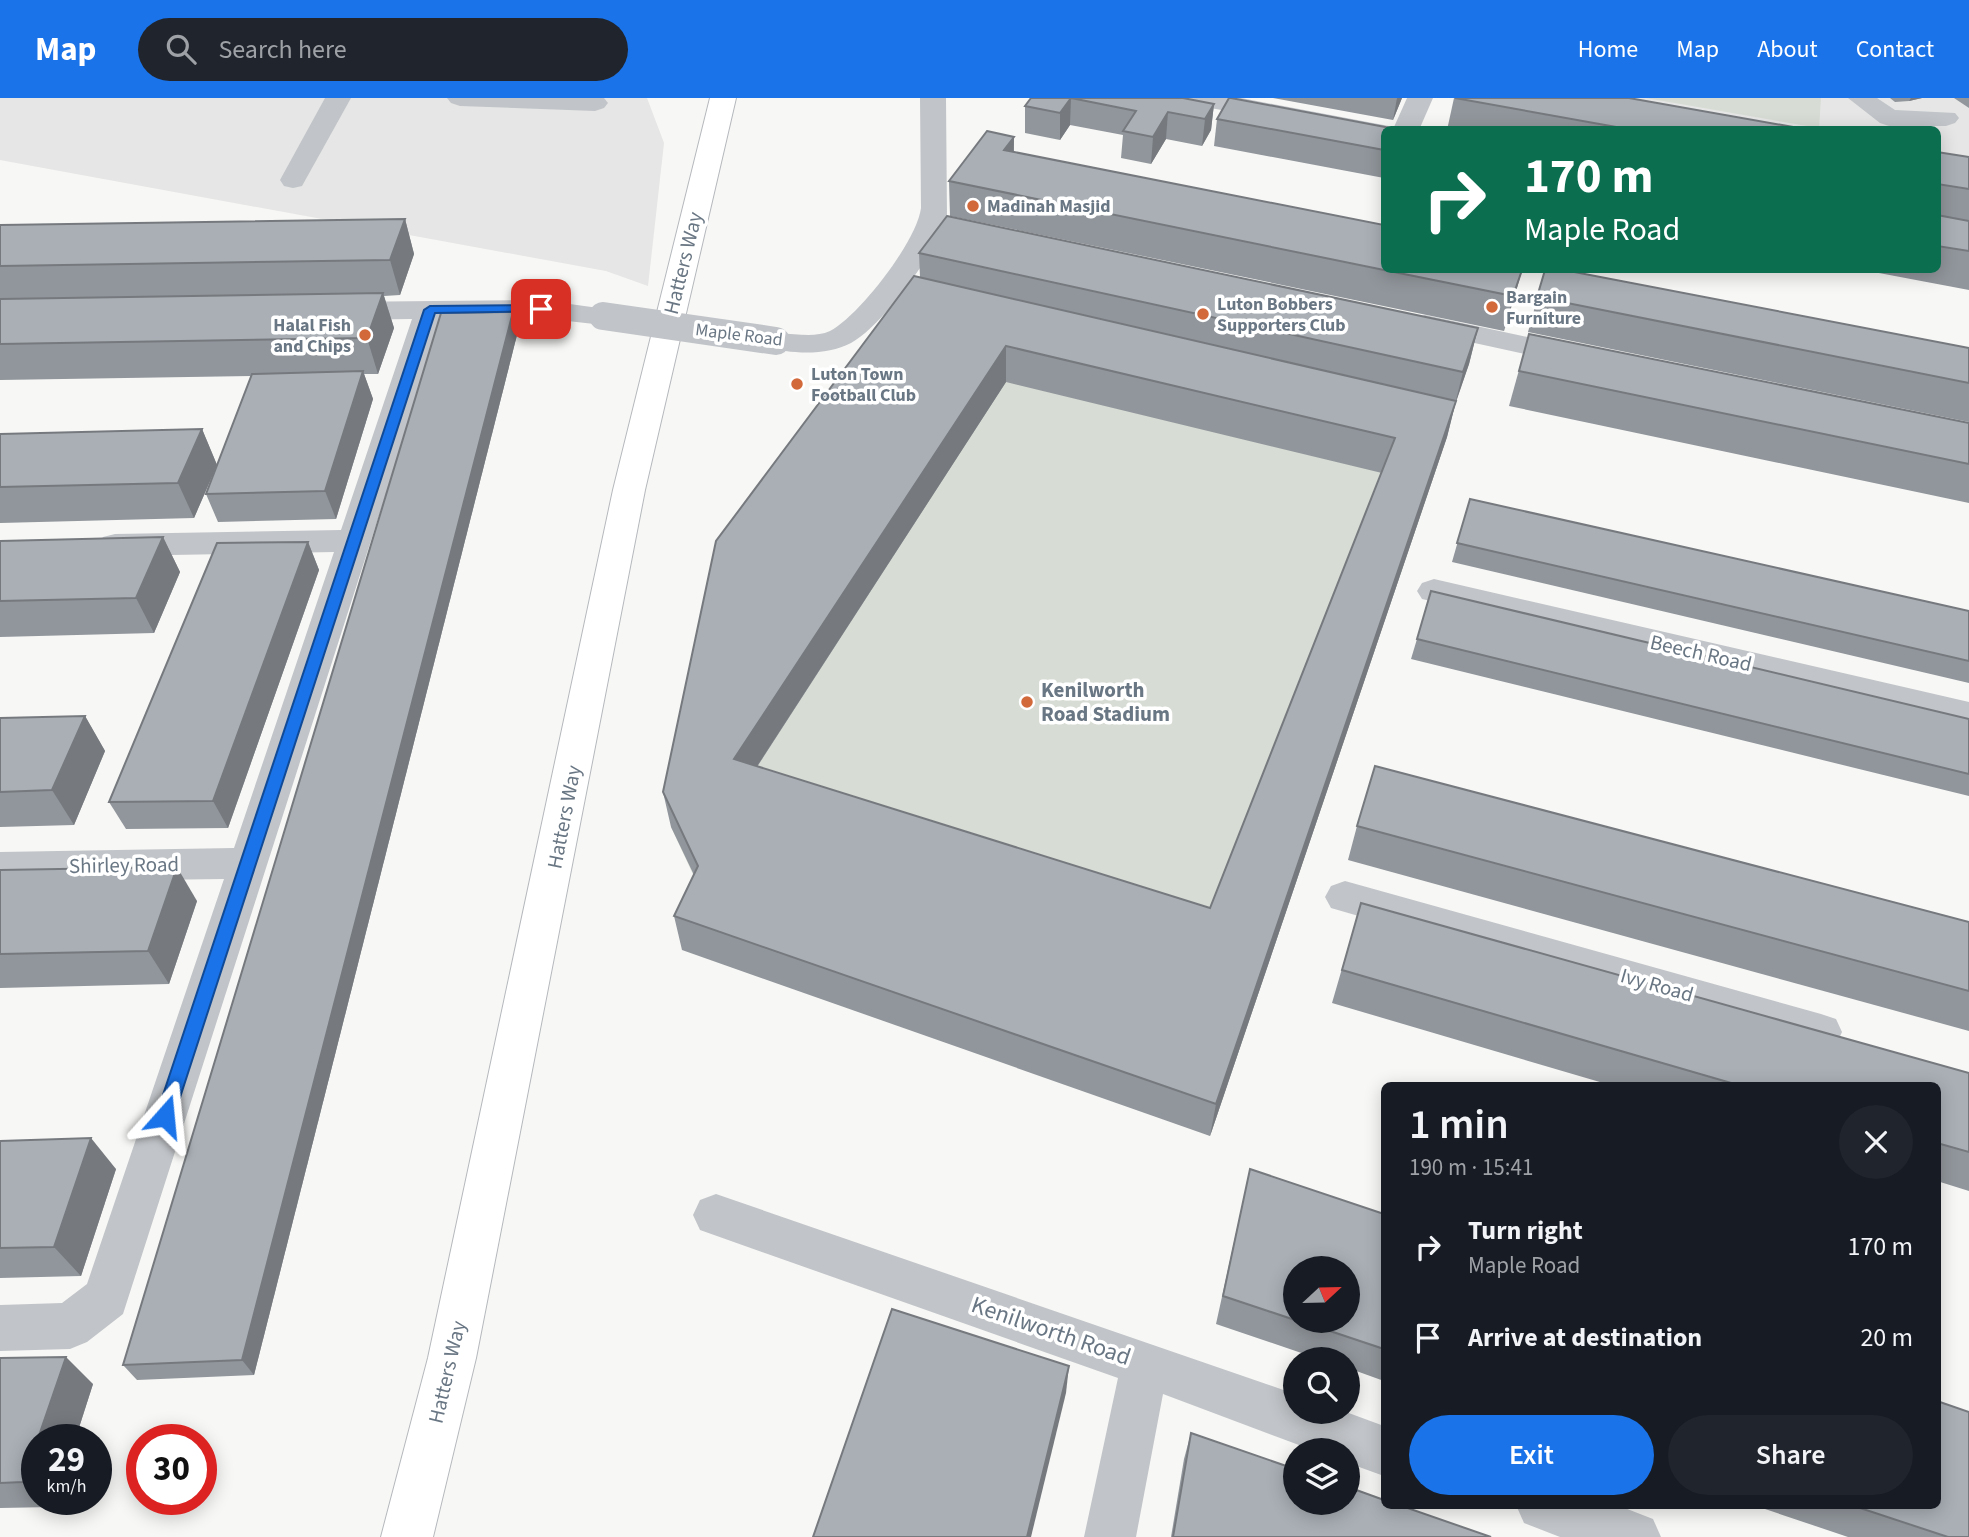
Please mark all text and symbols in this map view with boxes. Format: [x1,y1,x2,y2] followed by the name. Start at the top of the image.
[138,18,628,81] search box
[35,26,96,73] text: Map
[162,30,200,68] icon: search
[218,31,347,68] text: Search here
[1578,32,1638,67] text: Home
[1676,32,1719,67] text: Map
[1757,32,1818,67] text: About
[1856,32,1934,67] text: Contact
[1524,142,1653,212] text: 170 m
[1409,154,1500,245] icon: right
[987,194,1111,219] place label: Madinah Masjid
[965,198,981,214] marker: Madinah Masjid
[1524,207,1680,253] text: Maple Road
[656,208,710,317] street label: Hatters Way
[511,279,571,339] pin
[1506,285,1581,331] place label: Bargain Furniture
[522,290,560,328] icon: arrive
[1217,292,1346,338] place label: Luton Bobbers Supporters Club
[1484,299,1500,315] marker: Bargain Furniture
[1195,306,1211,322] marker: Luton Bobbers Supporters Club
[273,313,351,359] place label: Halal Fish and Chips
[694,317,784,353] street label: Maple Road
[357,327,373,343] marker: Halal Fish and Chips
[811,362,916,408] place label: Luton Town Football Club
[789,376,805,392] marker: Luton Town Football Club
[1647,627,1755,679] street label: Beech Road
[1041,675,1170,729] place label: Kenilworth Road Stadium
[1019,694,1035,710] marker: Kenilworth Road Stadium
[539,763,589,871] street label: Hatters Way
[69,849,179,881] street label: Shirley Road
[1617,960,1697,1010] street label: Ivy Road
[128,1079,202,1153] position arrow
[1409,1095,1509,1155] text: 1 min
[1839,1105,1913,1179] button: close
[1409,1151,1533,1184] text: 190 m · 15:41
[1468,1212,1583,1249] text: Turn right
[1409,1228,1447,1266] icon: right
[1847,1228,1913,1265] text: 170 m
[1468,1249,1580,1282] text: Maple Road
[1283,1256,1360,1334] north arrow
[1283,1256,1360,1515] map controls
[966,1287,1136,1375] street label: Kenilworth Road
[421,1317,473,1426] street label: Hatters Way
[1409,1319,1447,1357] icon: arrive
[1468,1319,1702,1356] text: Arrive at destination
[1860,1319,1913,1356] text: 20 m
[1283,1347,1360,1424] button: search
[1409,1415,1654,1495] button: Exit
[1668,1415,1913,1495] button: Share
[126,1424,217,1515] speed limit sign: 30
[48,1435,85,1485] text: 29
[1283,1438,1360,1515] button: layers
[47,1474,86,1499] text: km/h

